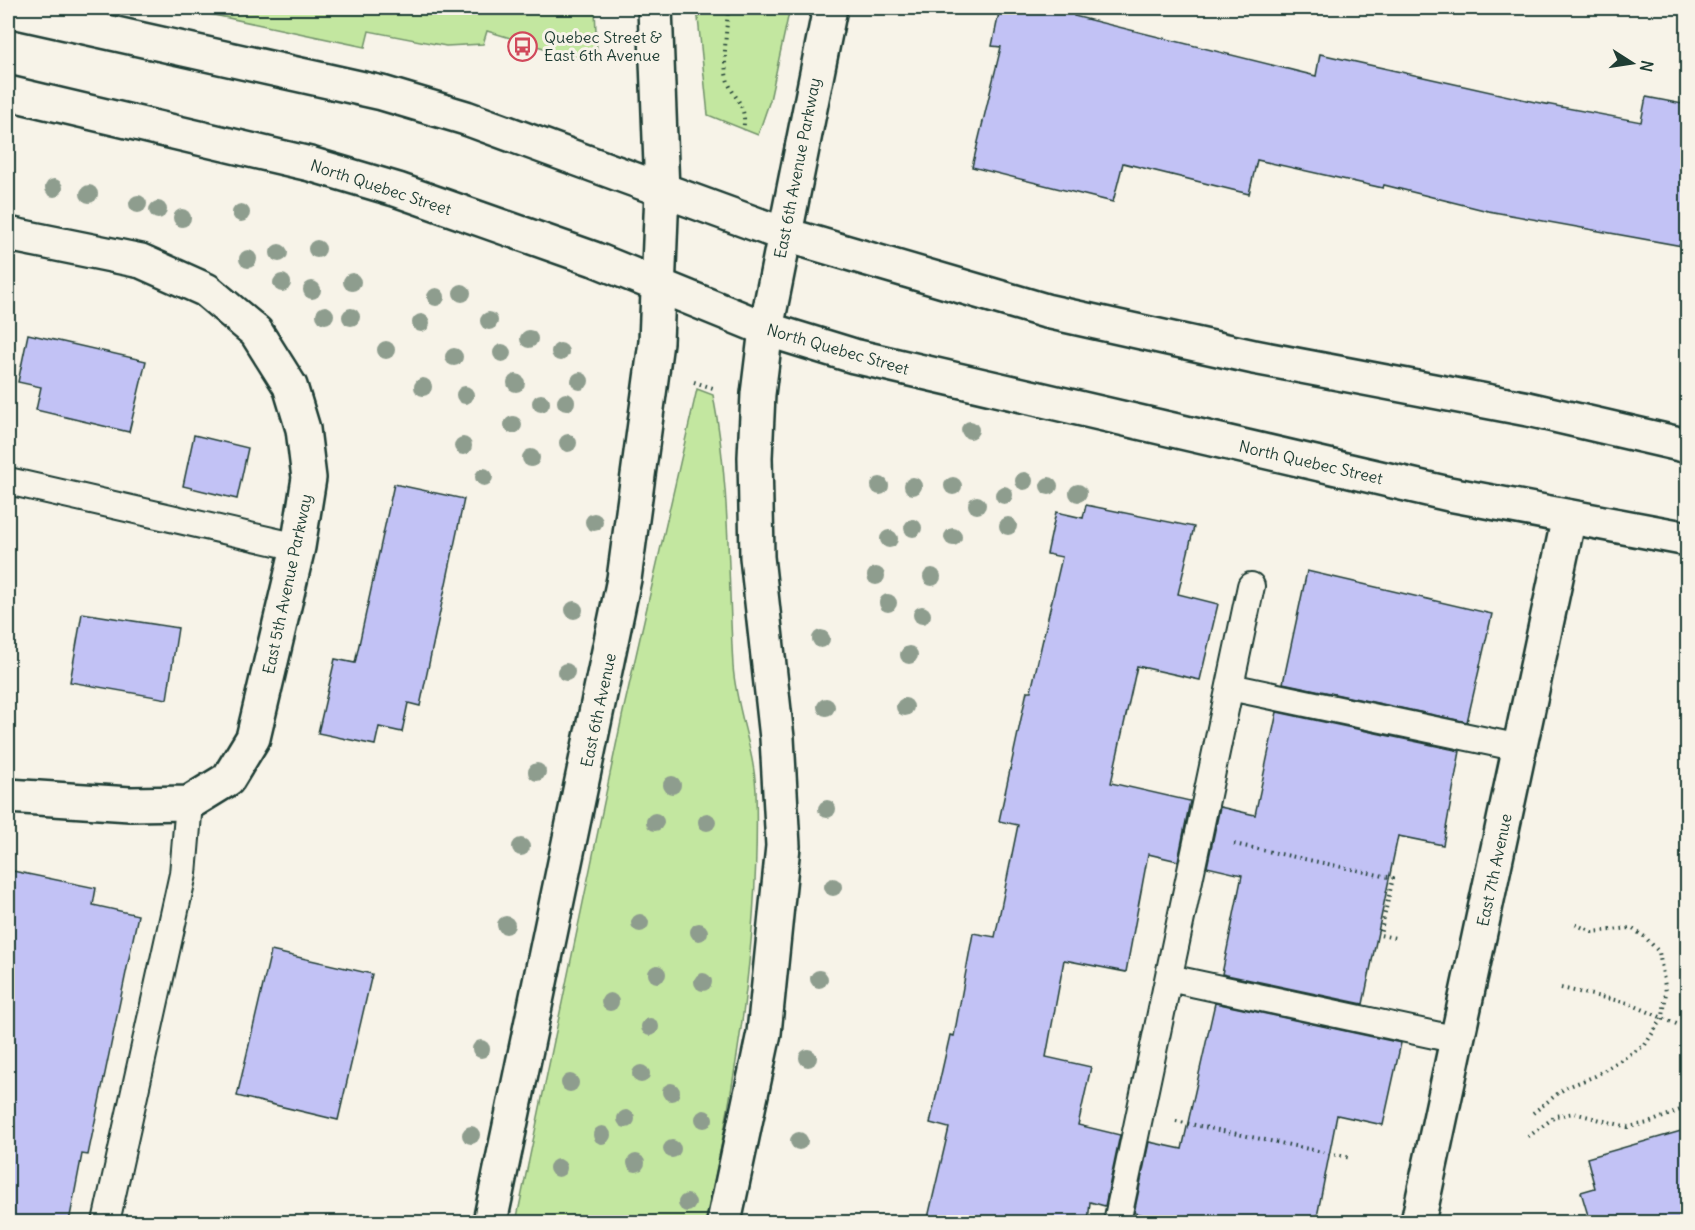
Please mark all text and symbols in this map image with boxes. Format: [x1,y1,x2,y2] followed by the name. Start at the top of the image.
[544,27,662,65] place label: Quebec Street & East 6th Avenue
[507,30,539,62] bus stop icon: Quebec Street & East 6th Avenue
[1602,33,1662,93] north arrow
[1636,59,1658,74] text: N
[770,76,824,260] street label: East 6th Avenue Parkway
[308,155,455,219] street label: North Quebec Street
[765,319,912,379] street label: North Quebec Street
[1237,436,1385,488] street label: North Quebec Street
[258,492,316,676] street label: East 5th Avenue Parkway
[576,651,620,769] street label: East 6th Avenue
[1472,812,1516,928] street label: East 7th Avenue

